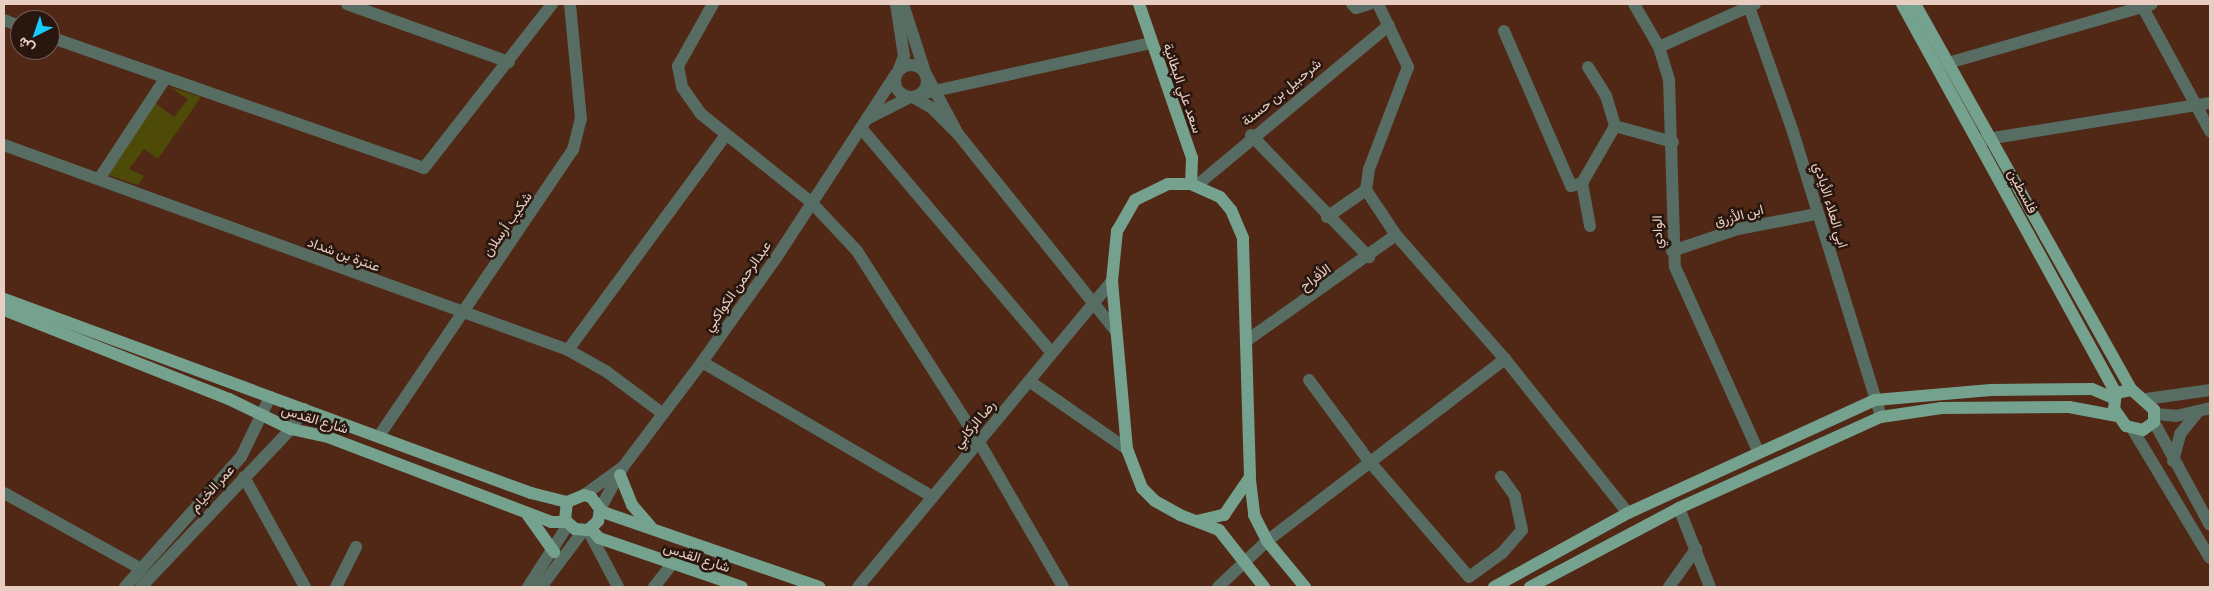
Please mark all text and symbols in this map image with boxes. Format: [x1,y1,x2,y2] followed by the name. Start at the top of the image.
[10,10,60,60] north arrow
[14,34,37,58] text: ش
[1160,41,1206,135] street label: سعد علي البطانية
[1238,55,1324,129] street label: شرحبيل بن حسنة
[1810,160,1852,250] street label: ابي العلاء الأيادي
[2004,166,2042,216] street label: فلسطين
[479,188,535,260] street label: شكيب أرسلان
[1713,200,1765,230] street label: ابن الأزرق
[1648,215,1666,249] street label: الوادي
[305,233,383,275] street label: عنترة بن شداد
[699,237,775,335] street label: عبدالرحمن الكواكبي
[1296,260,1334,294] street label: الأفراح
[949,397,999,451] street label: رضا الركابي
[279,401,351,437] street label: شارع القدس
[186,461,238,515] street label: عمر الخيام
[662,538,732,576] street label: شارع القدس

